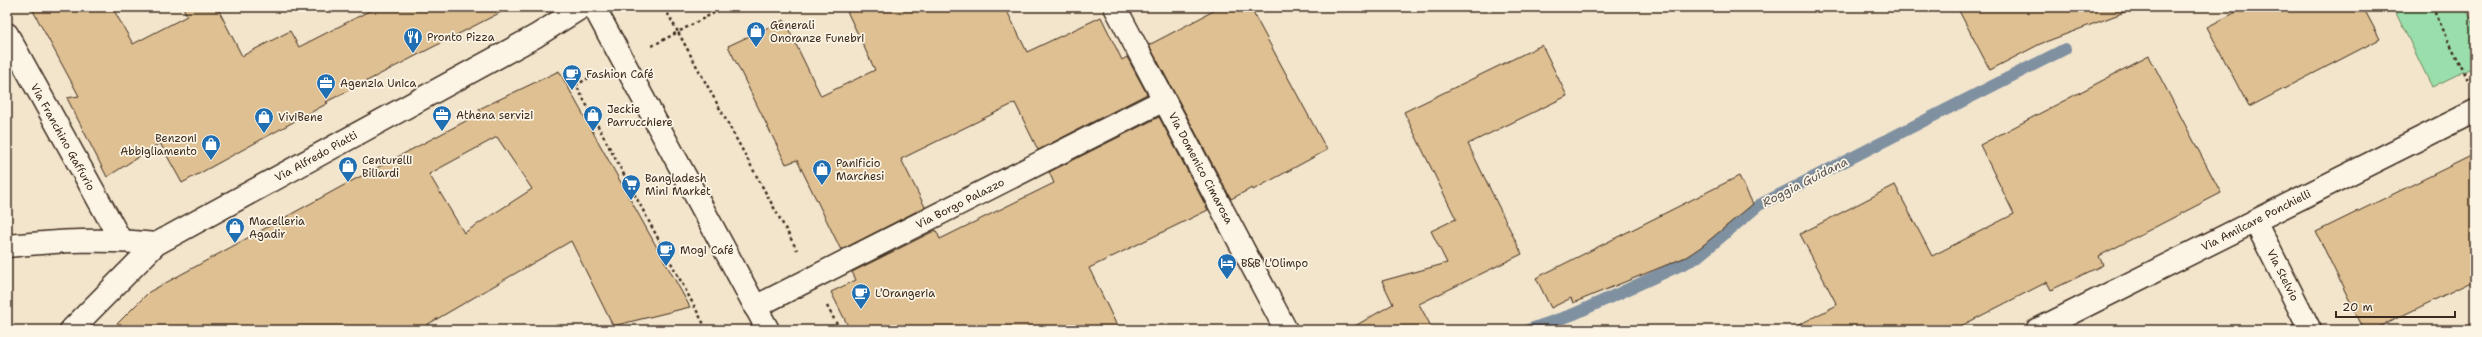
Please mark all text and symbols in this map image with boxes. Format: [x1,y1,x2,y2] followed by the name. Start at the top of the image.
[770,18,865,46] place label: Generali Onoranze Funebri
[745,20,767,48] shop icon: Generali Onoranze Funebri
[402,26,424,54] restaurant icon: Pronto Pizza
[427,30,495,45] place label: Pronto Pizza
[561,63,583,91] cafe icon: Fashion Café
[586,67,654,82] place label: Fashion Café
[315,72,337,100] office icon: Agenzia Unica
[340,76,416,91] place label: Agenzia Unica
[27,81,98,194] street label: Via Franchino Gaffurio
[607,102,673,130] place label: Jeckie Parrucchiere
[431,104,453,132] office icon: Athena servizi
[582,104,604,132] shop icon: Jeckie Parrucchiere
[253,106,275,134] shop icon: ViviBene
[456,108,533,123] place label: Athena servizi
[278,110,323,125] place label: ViviBene
[1165,110,1237,227] street label: Via Domenico Cimarosa
[272,128,360,185] street label: Via Alfredo Piatti
[120,131,197,159] place label: Benzoni Abbigliamento
[200,133,222,161] shop icon: Benzoni Abbigliamento
[362,153,412,181] place label: Centurelli Biliardi
[1760,154,1850,210] water label: Roggia Guidana
[337,155,359,183] shop icon: Centurelli Biliardi
[836,156,884,184] place label: Panificio Marchesi
[811,158,833,186] shop icon: Panificio Marchesi
[645,171,711,199] place label: Bangladesh Mini Market
[620,173,642,201] supermarket icon: Bangladesh Mini Market
[913,174,1007,232] street label: Via Borgo Palazzo
[2199,186,2314,255] street label: Via Amilcare Ponchielli
[249,214,305,242] place label: Macelleria Agadir
[224,216,246,244] shop icon: Macelleria Agadir
[655,239,677,267] cafe icon: Mogi Café
[680,243,734,258] place label: Mogi Café
[2263,247,2302,304] street label: Via Stelvio
[1216,252,1238,280] hotel icon: B&B L'Olimpo
[1241,256,1308,271] place label: B&B L'Olimpo
[850,282,872,310] cafe icon: L'Orangeria
[875,286,935,301] place label: L'Orangeria
[2336,293,2455,319] scale bar
[2342,299,2373,315] text: 20 m

